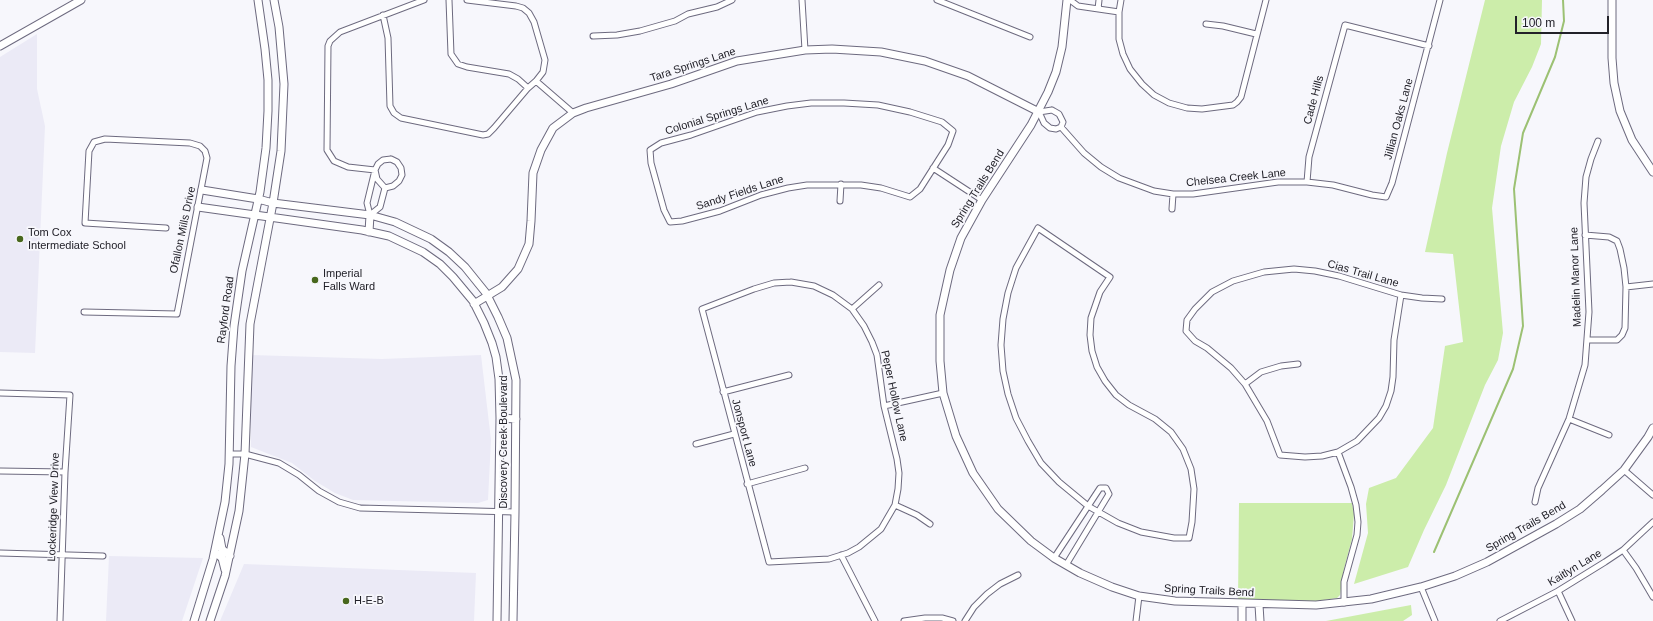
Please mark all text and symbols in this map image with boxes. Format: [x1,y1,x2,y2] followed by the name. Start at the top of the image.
[1517,8,1611,34] scale bar
[1522,16,1555,30] text: 100 m
[649,45,737,85] street label: Tara Springs Lane
[1301,74,1327,126] street label: Cade Hills
[1382,77,1416,161] street label: Jillian Oaks Lane
[664,94,770,138] street label: Colonial Springs Lane
[949,147,1007,231] street label: Spring Trails Bend
[1185,166,1287,190] street label: Chelsea Creek Lane
[695,173,785,213] street label: Sandy Fields Lane
[167,185,199,275] street label: Ofallon Mills Drive
[28,226,126,252] place label: Tom Cox Intermediate School
[1568,227,1584,327] street label: Madelin Manor Lane
[15,234,25,244] marker: Tom Cox Intermediate School
[1326,258,1400,290] street label: Cias Trail Lane
[323,267,375,293] place label: Imperial Falls Ward
[215,275,237,345] street label: Rayford Road
[310,275,320,285] marker: Imperial Falls Ward
[878,349,910,443] street label: Peper Hollow Lane
[497,375,511,509] street label: Discovery Creek Boulevard
[729,398,759,468] street label: Jonsport Lane
[45,452,63,562] street label: Lockeridge View Drive
[1484,499,1568,555] street label: Spring Trails Bend
[1546,547,1604,589] street label: Kaitlyn Lane
[1164,582,1254,600] street label: Spring Trails Bend
[354,594,384,608] place label: H-E-B
[341,596,351,606] marker: H-E-B

